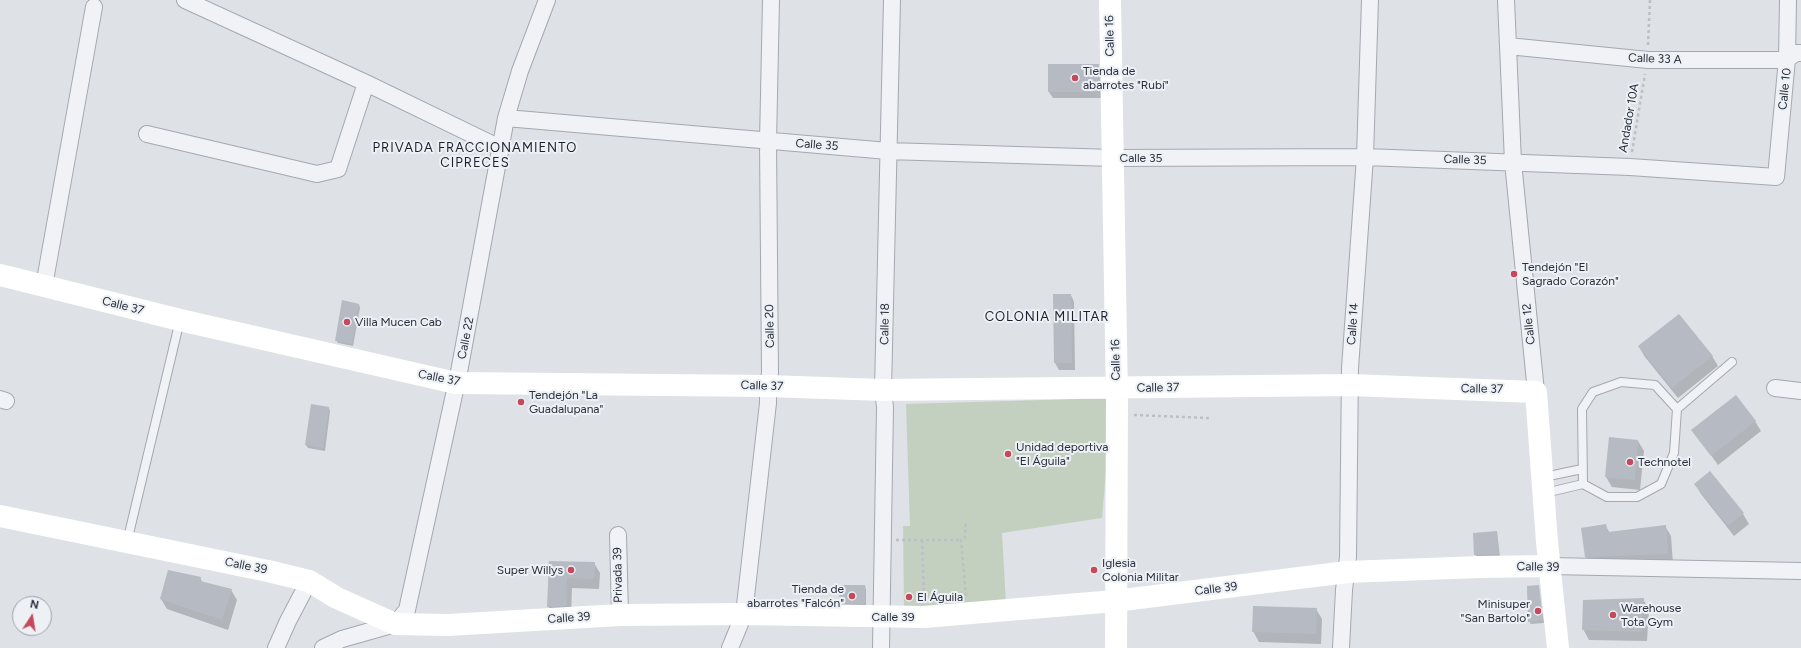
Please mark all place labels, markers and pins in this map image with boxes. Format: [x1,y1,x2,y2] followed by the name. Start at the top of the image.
[1083,64,1169,92] place label: Tienda de abarrotes "Rubí"
[1070,73,1080,83] marker: Tienda de abarrotes "Rubí"
[1522,260,1619,288] place label: Tendejón "El Sagrado Corazón"
[1509,269,1519,279] marker: Tendejón "El Sagrado Corazón"
[355,315,442,329] place label: Villa Mucen Cab
[342,317,352,327] marker: Villa Mucen Cab
[529,388,603,416] place label: Tendejón "La Guadalupana"
[516,397,526,407] marker: Tendejón "La Guadalupana"
[1016,440,1108,468] place label: Unidad deportiva "El Águila"
[1003,449,1013,459] marker: Unidad deportiva "El Águila"
[1638,455,1691,469] place label: Technotel
[1625,457,1635,467] marker: Technotel
[1102,556,1179,584] place label: Iglesia Colonia Militar
[497,563,563,577] place label: Super Willys
[566,565,576,575] marker: Super Willys
[1089,565,1099,575] marker: Iglesia Colonia Militar
[747,582,844,610] place label: Tienda de abarrotes "Falcón"
[917,590,963,604] place label: El Águila
[847,591,857,601] marker: Tienda de abarrotes "Falcón"
[904,592,914,602] marker: El Águila
[1461,597,1530,625] place label: Minisuper "San Bartolo"
[1621,601,1681,629] place label: Warehouse Tota Gym
[1533,606,1543,616] marker: Minisuper "San Bartolo"
[1608,610,1618,620] marker: Warehouse Tota Gym

